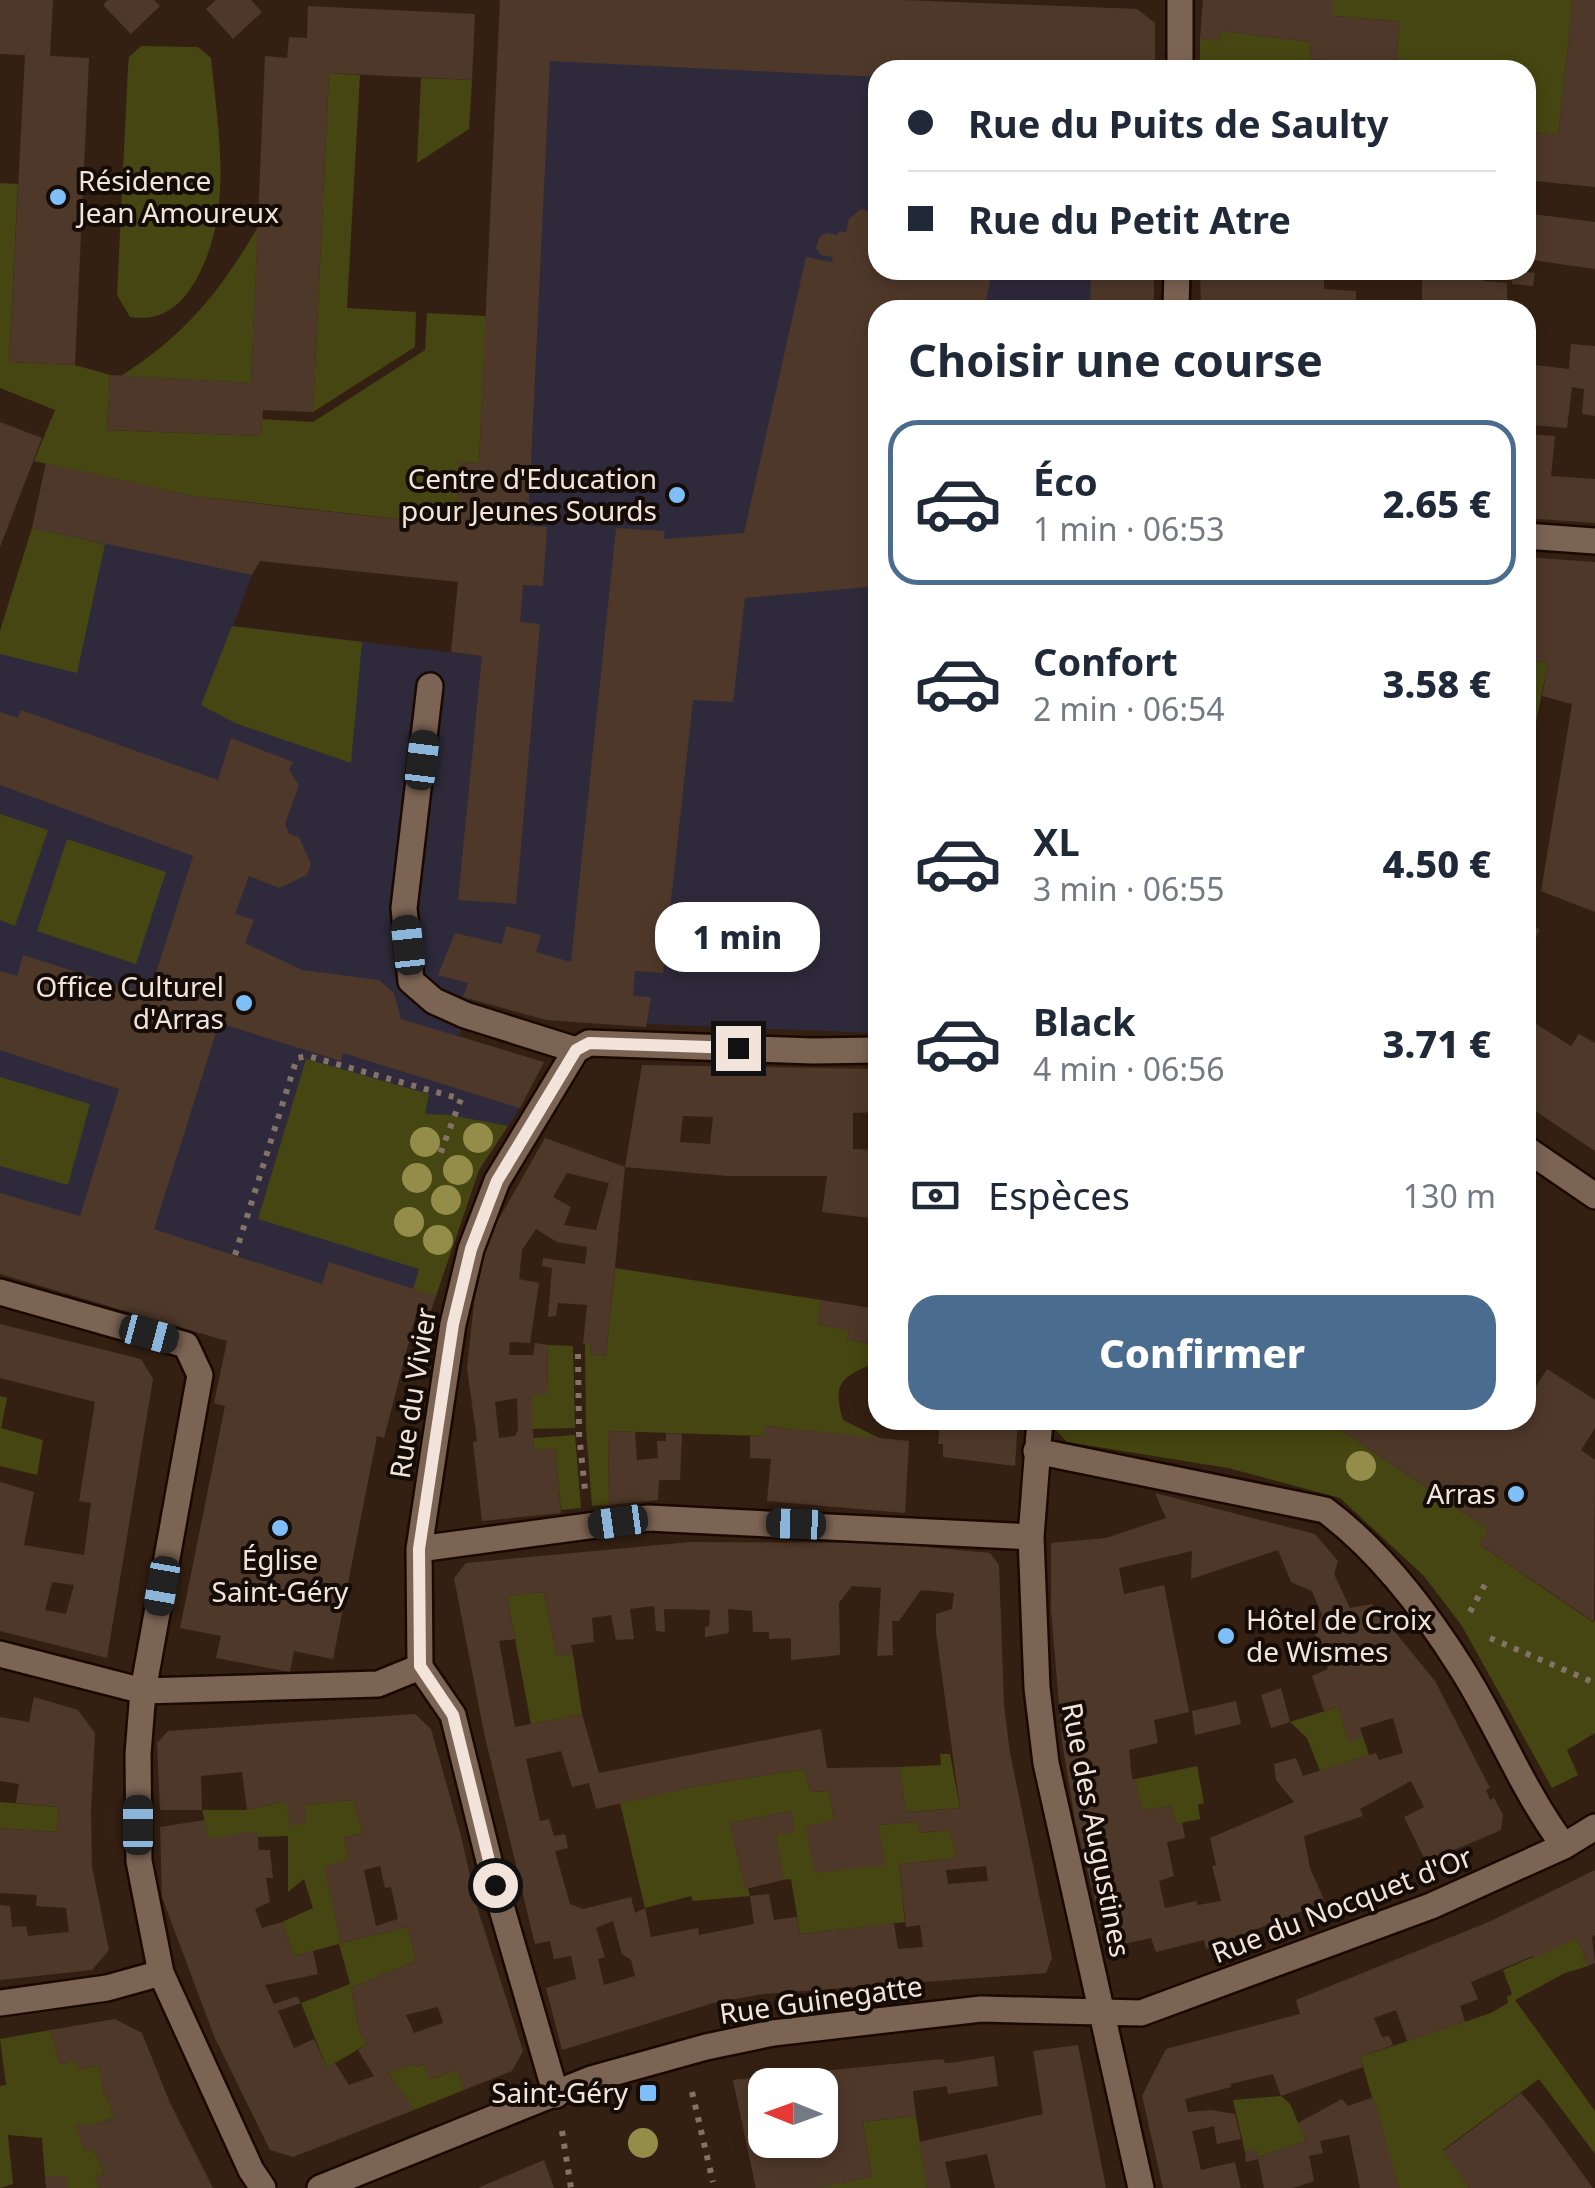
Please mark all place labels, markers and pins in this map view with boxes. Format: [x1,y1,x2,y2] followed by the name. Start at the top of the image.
[75,161,279,231] place label: Résidence Jean Amoureux
[47,186,69,208] marker: Résidence Jean Amoureux
[401,459,657,529] place label: Centre d'Education pour Jeunes Sourds
[666,484,688,506] marker: Centre d'Education pour Jeunes Sourds
[35,967,224,1037] place label: Office Culturel d'Arras
[233,992,255,1014] marker: Office Culturel d'Arras
[1426,1474,1496,1512] place label: Arras
[1505,1483,1527,1505] marker: Arras
[269,1517,291,1539] marker: Église Saint-Géry
[212,1540,349,1610] place label: Église Saint-Géry
[1246,1600,1432,1670] place label: Hôtel de Croix de Wismes
[1215,1625,1237,1647] marker: Hôtel de Croix de Wismes
[491,2073,629,2111] place label: Saint-Géry
[637,2082,659,2104] marker: Saint-Géry

